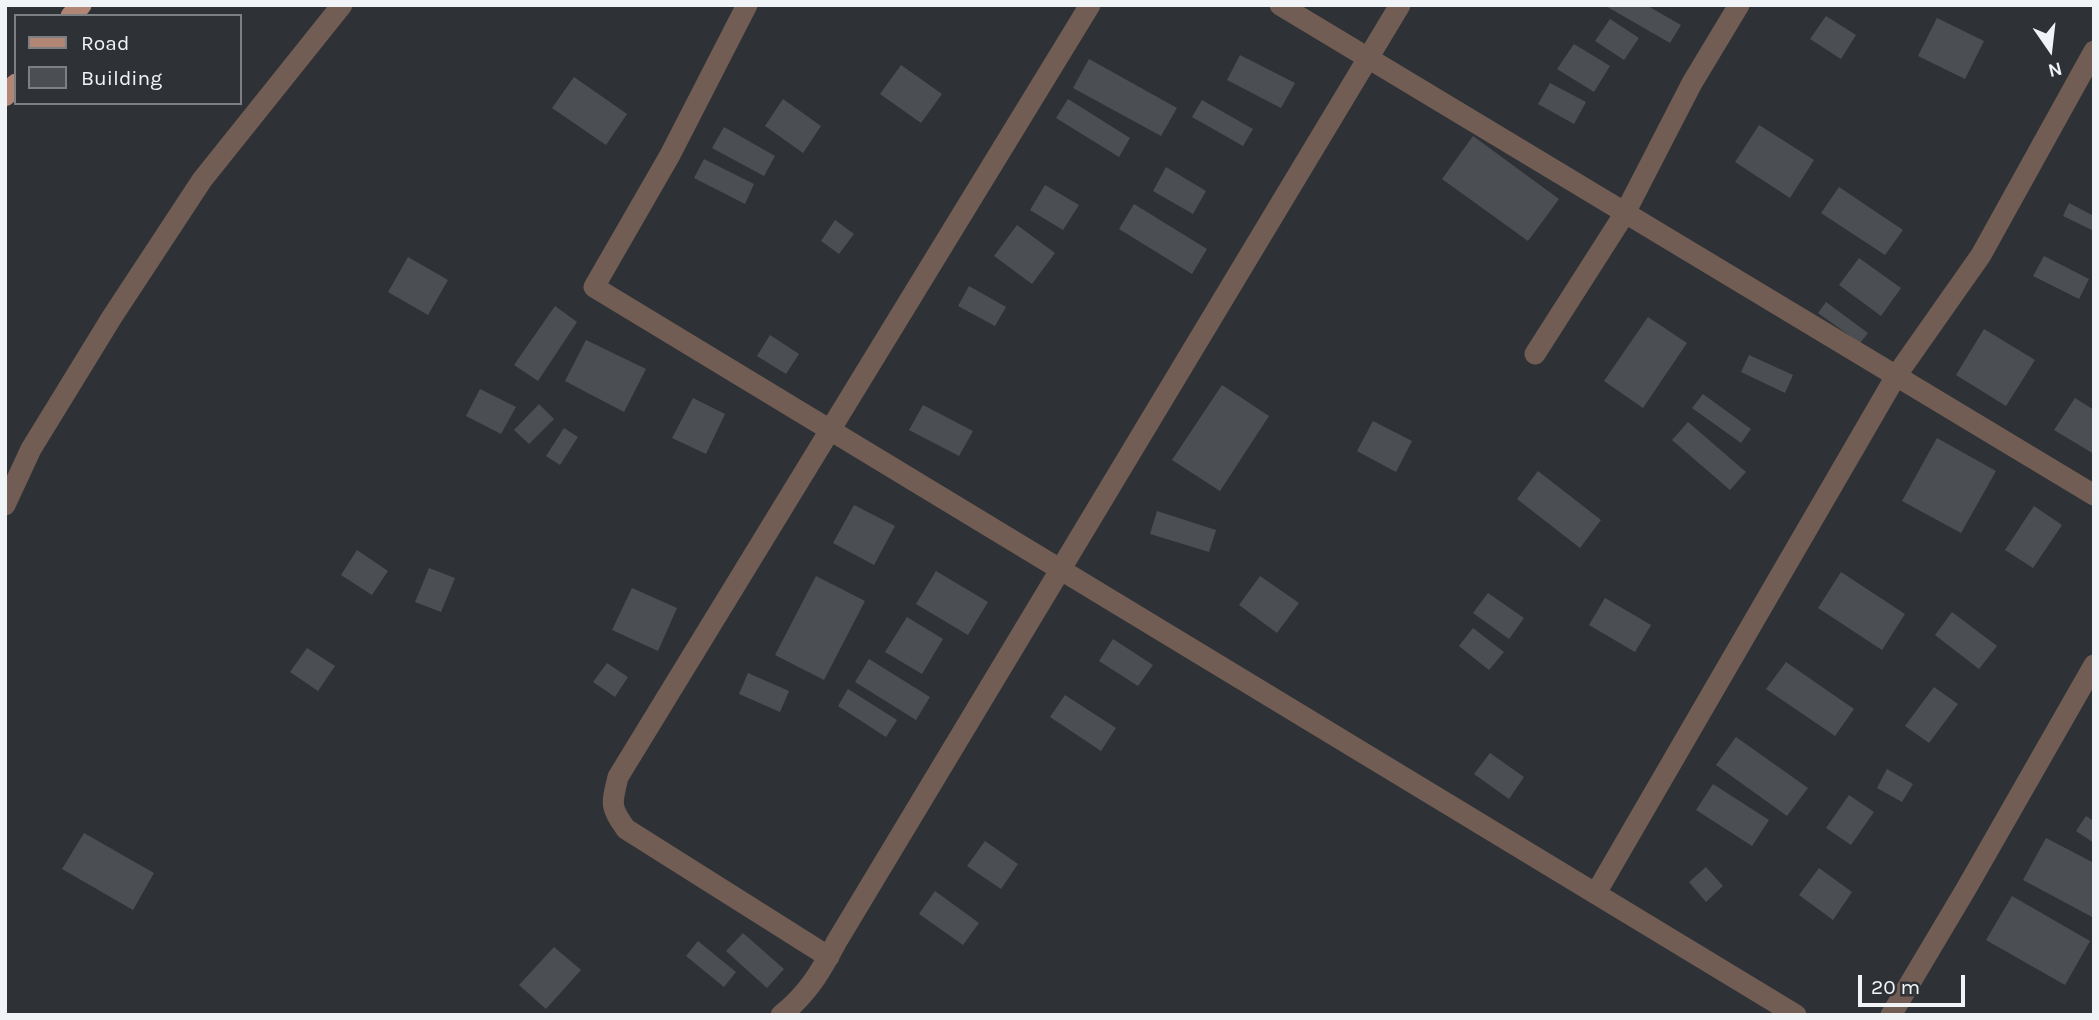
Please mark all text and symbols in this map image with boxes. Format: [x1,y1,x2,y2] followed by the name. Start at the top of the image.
[14,14,242,105] legend
[2015,14,2085,84] north arrow
[81,31,129,55] text: Road
[2046,57,2064,82] text: N
[81,66,162,90] text: Building
[1861,960,1968,1004] scale bar
[1871,975,1920,999] text: 20 m

